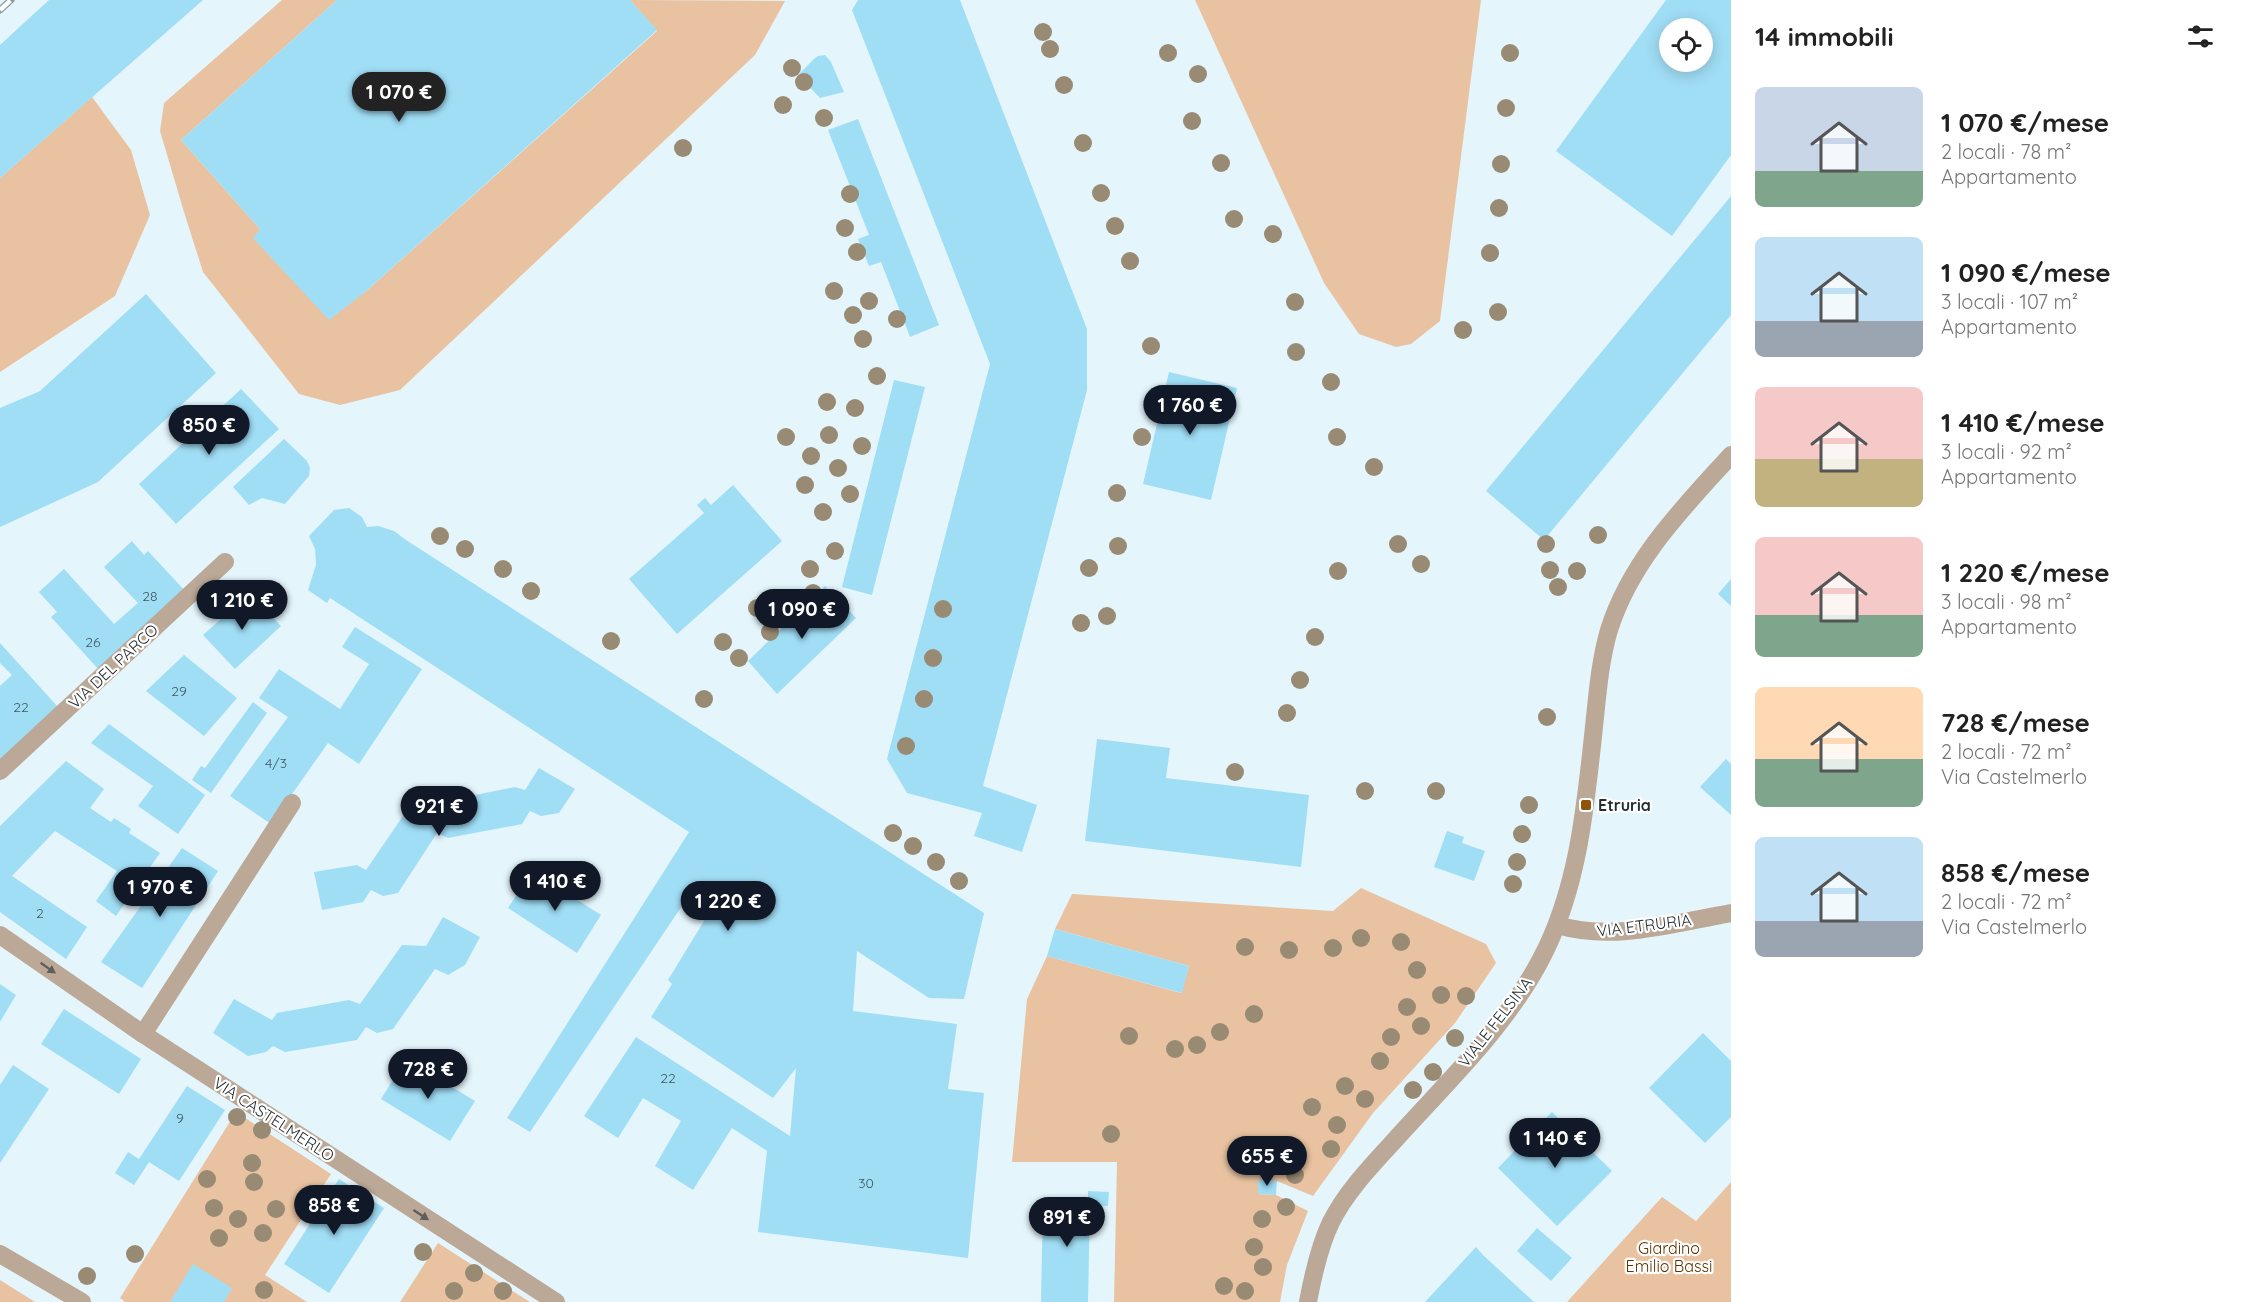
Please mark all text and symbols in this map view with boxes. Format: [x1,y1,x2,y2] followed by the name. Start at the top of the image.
[1659,18,1713,72] map controls
[1659,18,1713,72] button: locate
[1755,20,1894,53] text: 14 immobili
[2184,20,2217,53] icon: filters
[344,72,454,123] pin: 1 070 €
[366,79,432,104] text: 1 070 €
[1941,106,2109,139] text: 1 070 €/mese
[1803,111,1875,183] icon: home
[1941,139,2071,164] text: 2 locali · 78 m²
[1941,164,2077,189] text: Appartamento
[1941,256,2111,289] text: 1 090 €/mese
[1803,261,1875,333] icon: home
[1941,289,2078,314] text: 3 locali · 107 m²
[1941,314,2077,339] text: Appartamento
[1135,385,1245,436] pin: 1 760 €
[1157,392,1223,417] text: 1 760 €
[167,405,251,456] pin: 850 €
[1941,406,2105,439] text: 1 410 €/mese
[1803,411,1875,483] icon: home
[183,412,235,437] text: 850 €
[1941,439,2072,464] text: 3 locali · 92 m²
[1941,464,2077,489] text: Appartamento
[1941,556,2109,589] text: 1 220 €/mese
[1803,561,1875,633] icon: home
[187,580,297,631] pin: 1 210 €
[142,587,158,605] house number: 28
[211,587,273,612] text: 1 210 €
[747,589,857,640] pin: 1 090 €
[1941,589,2072,614] text: 3 locali · 98 m²
[768,596,836,621] text: 1 090 €
[1941,614,2077,639] text: Appartamento
[64,619,162,713] street label: VIA DEL PARCO
[85,633,101,651] house number: 26
[171,682,187,700] house number: 29
[13,698,29,716] house number: 22
[1941,706,2090,739] text: 728 €/mese
[1803,711,1875,783] icon: home
[1941,739,2072,764] text: 2 locali · 72 m²
[265,754,287,772] house number: 4/3
[1941,764,2087,789] text: Via Castelmerlo
[397,786,481,837] pin: 921 €
[415,793,463,818] text: 921 €
[1598,795,1651,815] place label: Etruria
[1579,798,1593,812] marker: Etruria
[1941,856,2090,889] text: 858 €/mese
[500,861,610,912] pin: 1 410 €
[1803,861,1875,933] icon: home
[105,867,215,918] pin: 1 970 €
[524,868,586,893] text: 1 410 €
[127,874,193,899] text: 1 970 €
[673,881,783,932] pin: 1 220 €
[695,888,761,913] text: 1 220 €
[1941,889,2072,914] text: 2 locali · 72 m²
[36,904,44,922] house number: 2
[1596,909,1692,941] street label: VIA ETRURIA
[1941,914,2087,939] text: Via Castelmerlo
[40,962,56,973] one-way arrow
[1454,973,1536,1071] street label: VIALE FELSINA
[386,1049,470,1100] pin: 728 €
[402,1056,454,1081] text: 728 €
[660,1069,676,1087] house number: 22
[210,1072,338,1166] street label: VIA CASTELMERLO
[176,1109,184,1127] house number: 9
[1500,1118,1610,1169] pin: 1 140 €
[1523,1125,1587,1150] text: 1 140 €
[1225,1136,1309,1187] pin: 655 €
[1241,1143,1293,1168] text: 655 €
[858,1174,874,1192] house number: 30
[292,1185,376,1236] pin: 858 €
[308,1192,360,1217] text: 858 €
[1025,1197,1109,1248] pin: 891 €
[1043,1204,1091,1229] text: 891 €
[413,1209,429,1220] one-way arrow
[1626,1238,1712,1276] park label: Giardino Emilio Bassi

